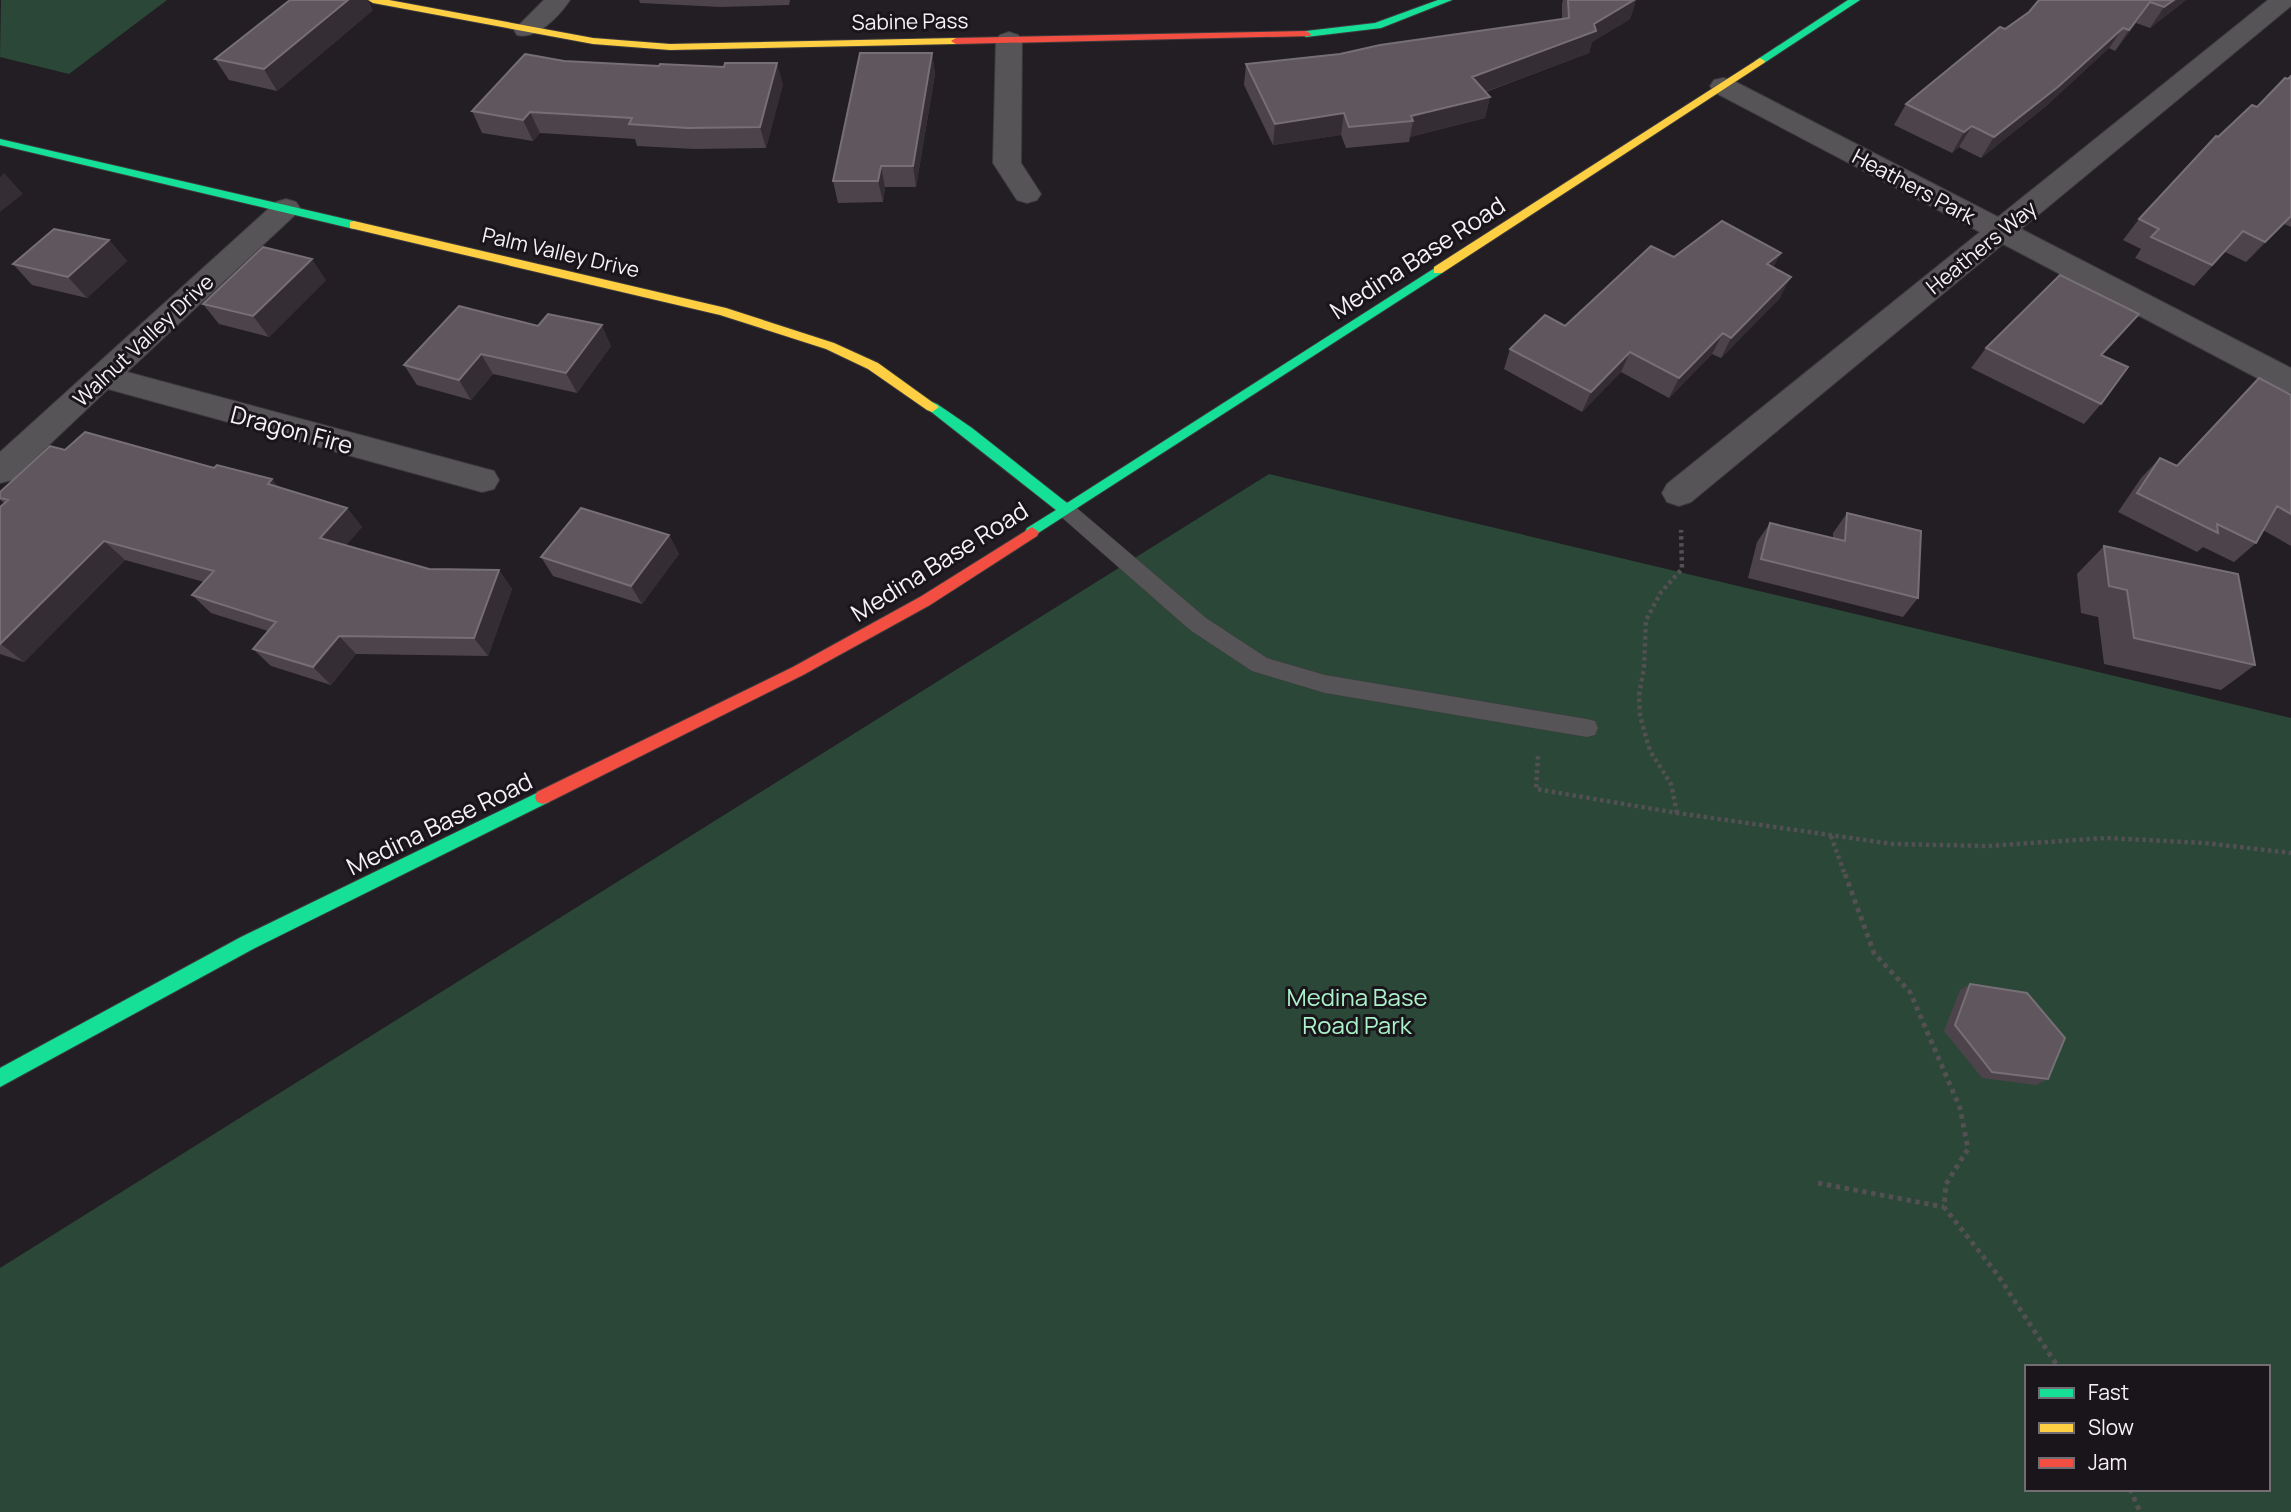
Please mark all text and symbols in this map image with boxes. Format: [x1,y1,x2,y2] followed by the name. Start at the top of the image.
[851,6,969,36] street label: Sabine Pass
[1848,142,1981,230] street label: Heathers Park
[1323,188,1511,326] street label: Medina Base Road
[1920,194,2042,300] street label: Heathers Way
[480,220,642,284] street label: Palm Valley Drive
[67,268,219,412] street label: Walnut Valley Drive
[227,397,357,461] street label: Dragon Fire
[844,493,1034,629] street label: Medina Base Road
[341,764,537,882] street label: Medina Base Road
[1286,980,1428,1041] park label: Medina Base Road Park
[2025,1365,2270,1491] legend
[2088,1378,2129,1406] text: Fast
[2088,1413,2134,1441] text: Slow
[2088,1448,2127,1476] text: Jam

